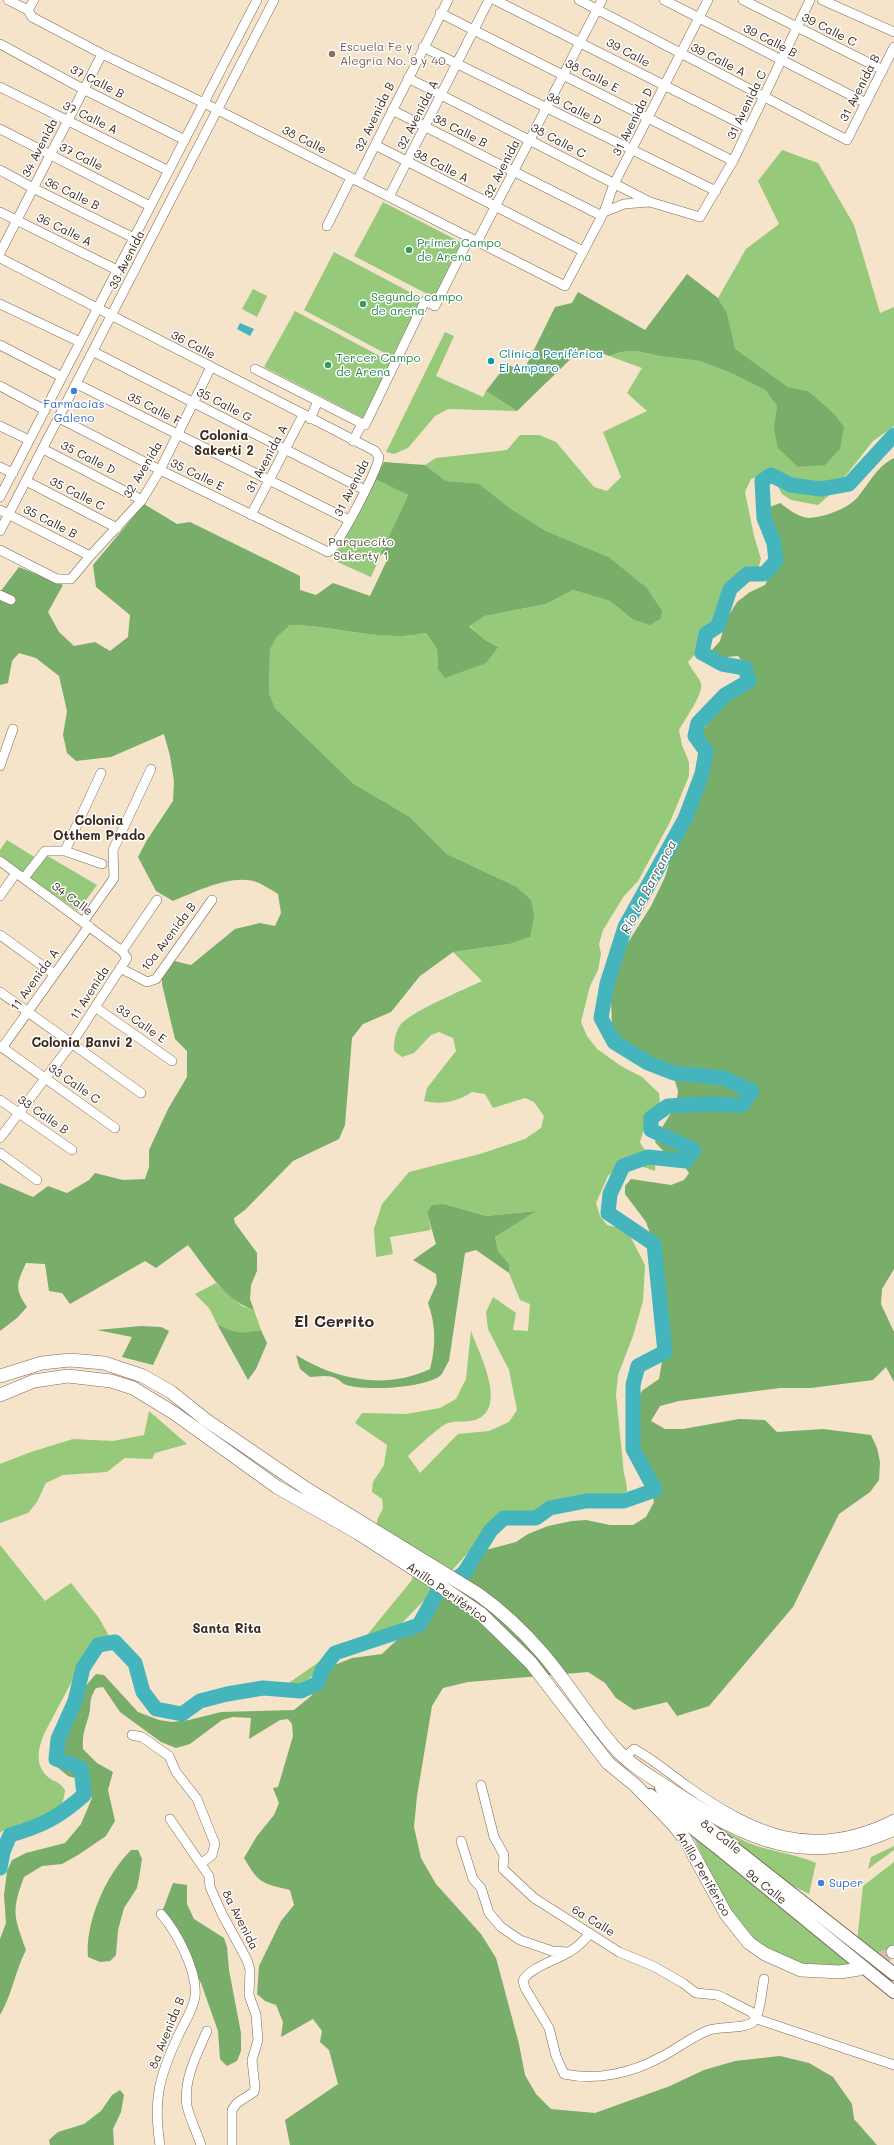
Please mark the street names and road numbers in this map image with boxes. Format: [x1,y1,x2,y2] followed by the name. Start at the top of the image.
[799,10,859,50] street label: 39 Calle C
[741,21,799,61] street label: 39 Calle B
[604,36,652,70] street label: 39 Calle
[688,40,748,80] street label: 39 Calle A
[837,52,883,124] street label: 31 Avenida B
[563,56,621,96] street label: 38 Calle E
[68,62,126,102] street label: 37 Calle B
[724,68,770,142] street label: 31 Avenida C
[394,78,442,152] street label: 32 Avenida A
[352,80,398,154] street label: 32 Avenida B
[610,85,656,159] street label: 31 Avenida D
[544,89,604,129] street label: 38 Calle D
[60,99,120,137] street label: 37 Calle A
[430,111,490,151] street label: 38 Calle B
[19,116,61,180] street label: 34 Avenida
[528,121,588,161] street label: 38 Calle C
[280,123,328,157] street label: 38 Calle
[481,137,523,201] street label: 32 Avenida
[57,140,105,174] street label: 37 Calle
[411,146,471,186] street label: 38 Calle A
[42,175,102,213] street label: 36 Calle B
[34,210,94,250] street label: 36 Calle A
[106,228,148,292] street label: 33 Avenida
[169,328,217,362] street label: 36 Calle
[194,385,254,425] street label: 35 Calle G
[125,389,183,429] street label: 35 Calle F
[243,423,291,495] street label: 31 Avenida A
[58,438,118,478] street label: 35 Calle D
[120,439,166,501] street label: 32 Avenida
[168,456,226,494] street label: 35 Calle E
[331,457,373,519] street label: 31 Avenida
[47,474,107,514] street label: 35 Calle C
[21,502,79,542] street label: 35 Calle B
[49,879,95,919] street label: 34 Calle
[139,900,199,974] street label: 10a Avenida B
[8,946,62,1014] street label: 11 Avenida A
[67,964,113,1022] street label: 11 Avenida
[113,1001,169,1047] street label: 33 Calle E
[45,1061,103,1107] street label: 33 Calle C
[15,1092,71,1138] street label: 33 Calle B
[404,1560,490,1626] street label: Anillo Periférico
[698,1817,744,1857] street label: 8a Calle
[673,1829,733,1919] street label: Anillo Periférico
[743,1866,789,1908] street label: 9a Calle
[219,1888,261,1952] street label: 8a Avenida
[569,1902,617,1940] street label: 6a Calle
[146,1995,188,2071] street label: 8a Avenida B

